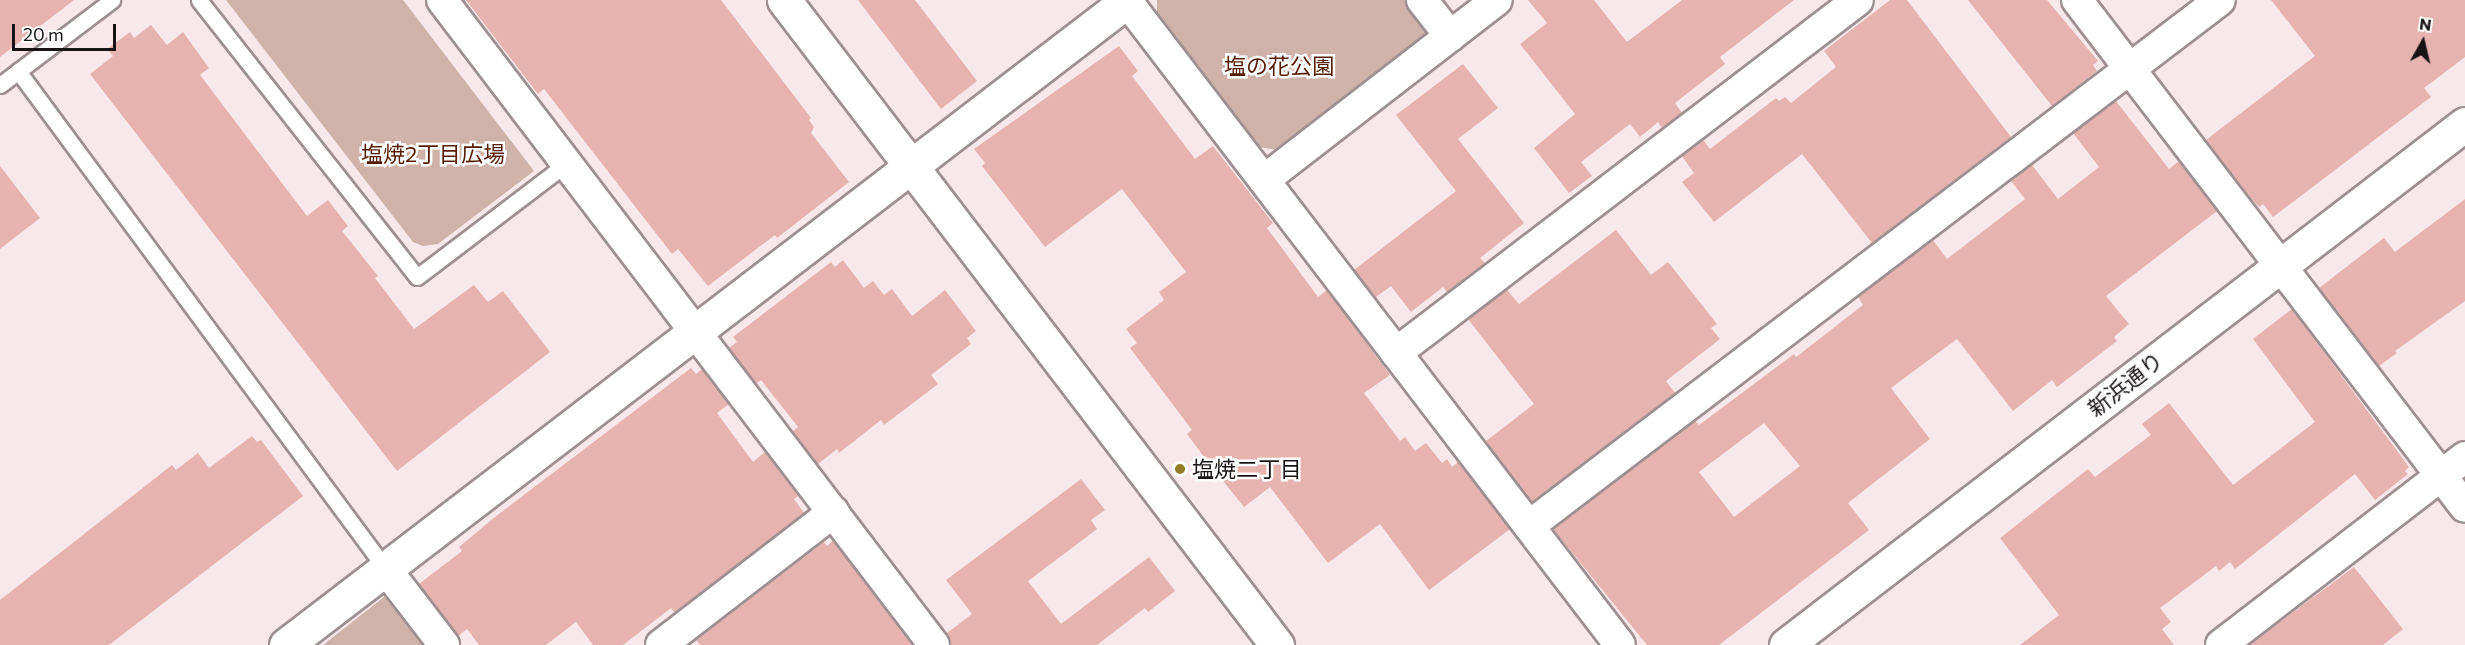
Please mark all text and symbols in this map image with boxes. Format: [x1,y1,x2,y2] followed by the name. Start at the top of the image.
[15,12,118,50] scale bar
[2393,12,2453,72] north arrow
[2418,13,2433,34] text: N
[23,23,64,45] text: 20 m
[1224,53,1334,79] park label: 塩の花公園
[361,141,505,167] park label: 塩焼2丁目広場
[2082,347,2168,421] street label: 新浜通り
[1192,456,1302,482] place label: 塩焼二丁目
[1173,462,1187,476] marker: 塩焼二丁目

